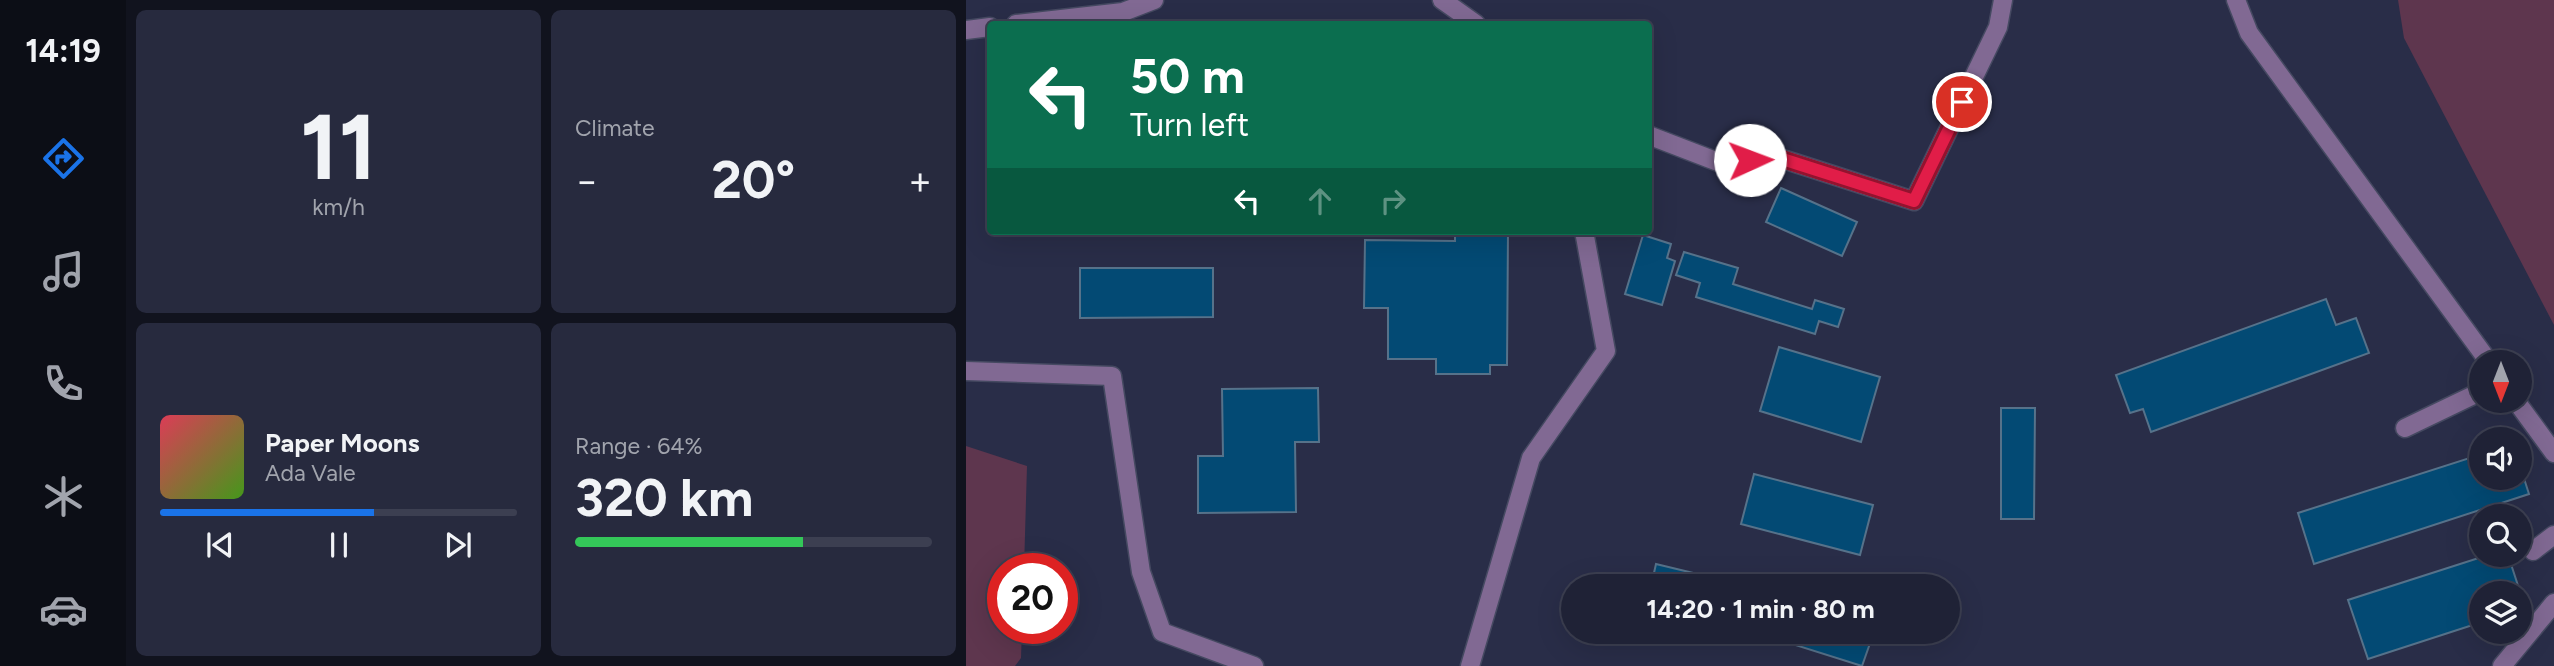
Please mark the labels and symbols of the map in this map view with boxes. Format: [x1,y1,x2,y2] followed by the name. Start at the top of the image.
[1932,72,1992,132] pin
[1713,123,1787,197] position arrow
[2469,350,2532,413] north arrow
[987,553,1078,644] speed limit sign: 20

